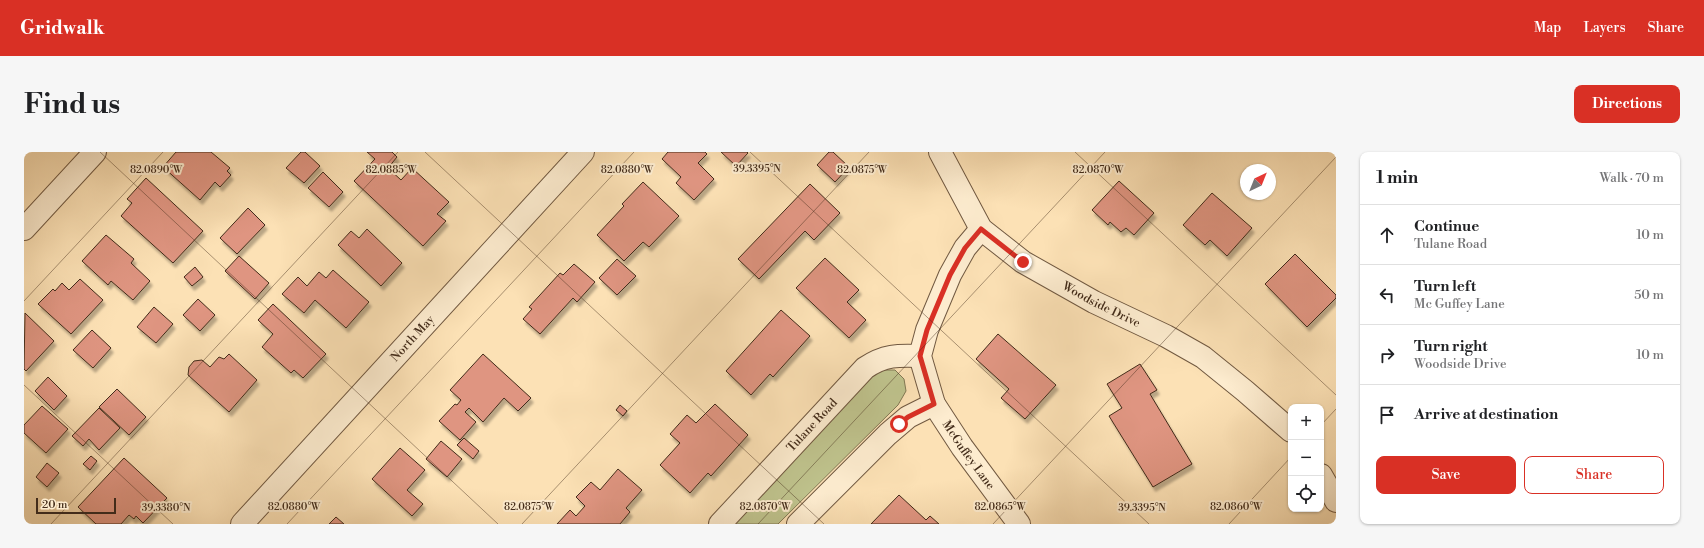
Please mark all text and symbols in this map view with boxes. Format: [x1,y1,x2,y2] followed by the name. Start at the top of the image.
[20,16,104,40] text: Gridwalk
[1534,19,1561,37] text: Map
[1583,19,1626,37] text: Layers
[1648,19,1684,37] text: Share
[1574,85,1680,123] button: Directions
[24,87,120,122] text: Find us
[733,163,781,175] text: 39.3395°N
[130,164,183,176] text: 82.0890°W
[365,164,418,176] text: 82.0885°W
[601,164,654,176] text: 82.0880°W
[837,164,888,176] text: 82.0875°W
[1073,164,1124,176] text: 82.0870°W
[1240,164,1276,200] north arrow
[1376,167,1418,189] text: 1 min
[1599,170,1664,186] text: Walk · 70 m
[1414,217,1479,236] text: Continue
[1376,224,1398,246] icon: ahead
[1636,227,1664,243] text: 10 m
[1414,236,1487,252] text: Tulane Road
[1014,253,1032,271] route end
[1414,277,1476,296] text: Turn left
[1059,278,1143,331] street label: Woodside Drive
[1376,284,1398,306] icon: left
[1634,287,1664,303] text: 50 m
[1414,296,1505,312] text: Mc Guffey Lane
[388,312,438,365] street label: North May
[1414,337,1488,356] text: Turn right
[1376,344,1398,366] icon: right
[1636,347,1664,363] text: 10 m
[1414,356,1507,372] text: Woodside Drive
[784,396,841,455] street label: Tulane Road
[1288,404,1324,512] map controls
[1288,404,1324,440] button: +
[1376,404,1398,426] icon: arrive
[1414,405,1558,424] text: Arrive at destination
[890,415,908,433] route start
[939,418,998,493] street label: McGuffey Lane
[1288,440,1324,476] button: −
[1376,456,1516,494] button: Save
[1524,456,1664,494] button: Share
[1288,476,1324,512] button: locate
[36,496,116,515] scale bar
[42,498,67,512] text: 20 m
[268,501,321,513] text: 82.0880°W
[504,501,555,513] text: 82.0875°W
[740,501,791,513] text: 82.0870°W
[974,501,1026,513] text: 82.0865°W
[1210,501,1263,513] text: 82.0860°W
[142,502,191,514] text: 39.3380°N
[1118,502,1166,514] text: 39.3395°N

